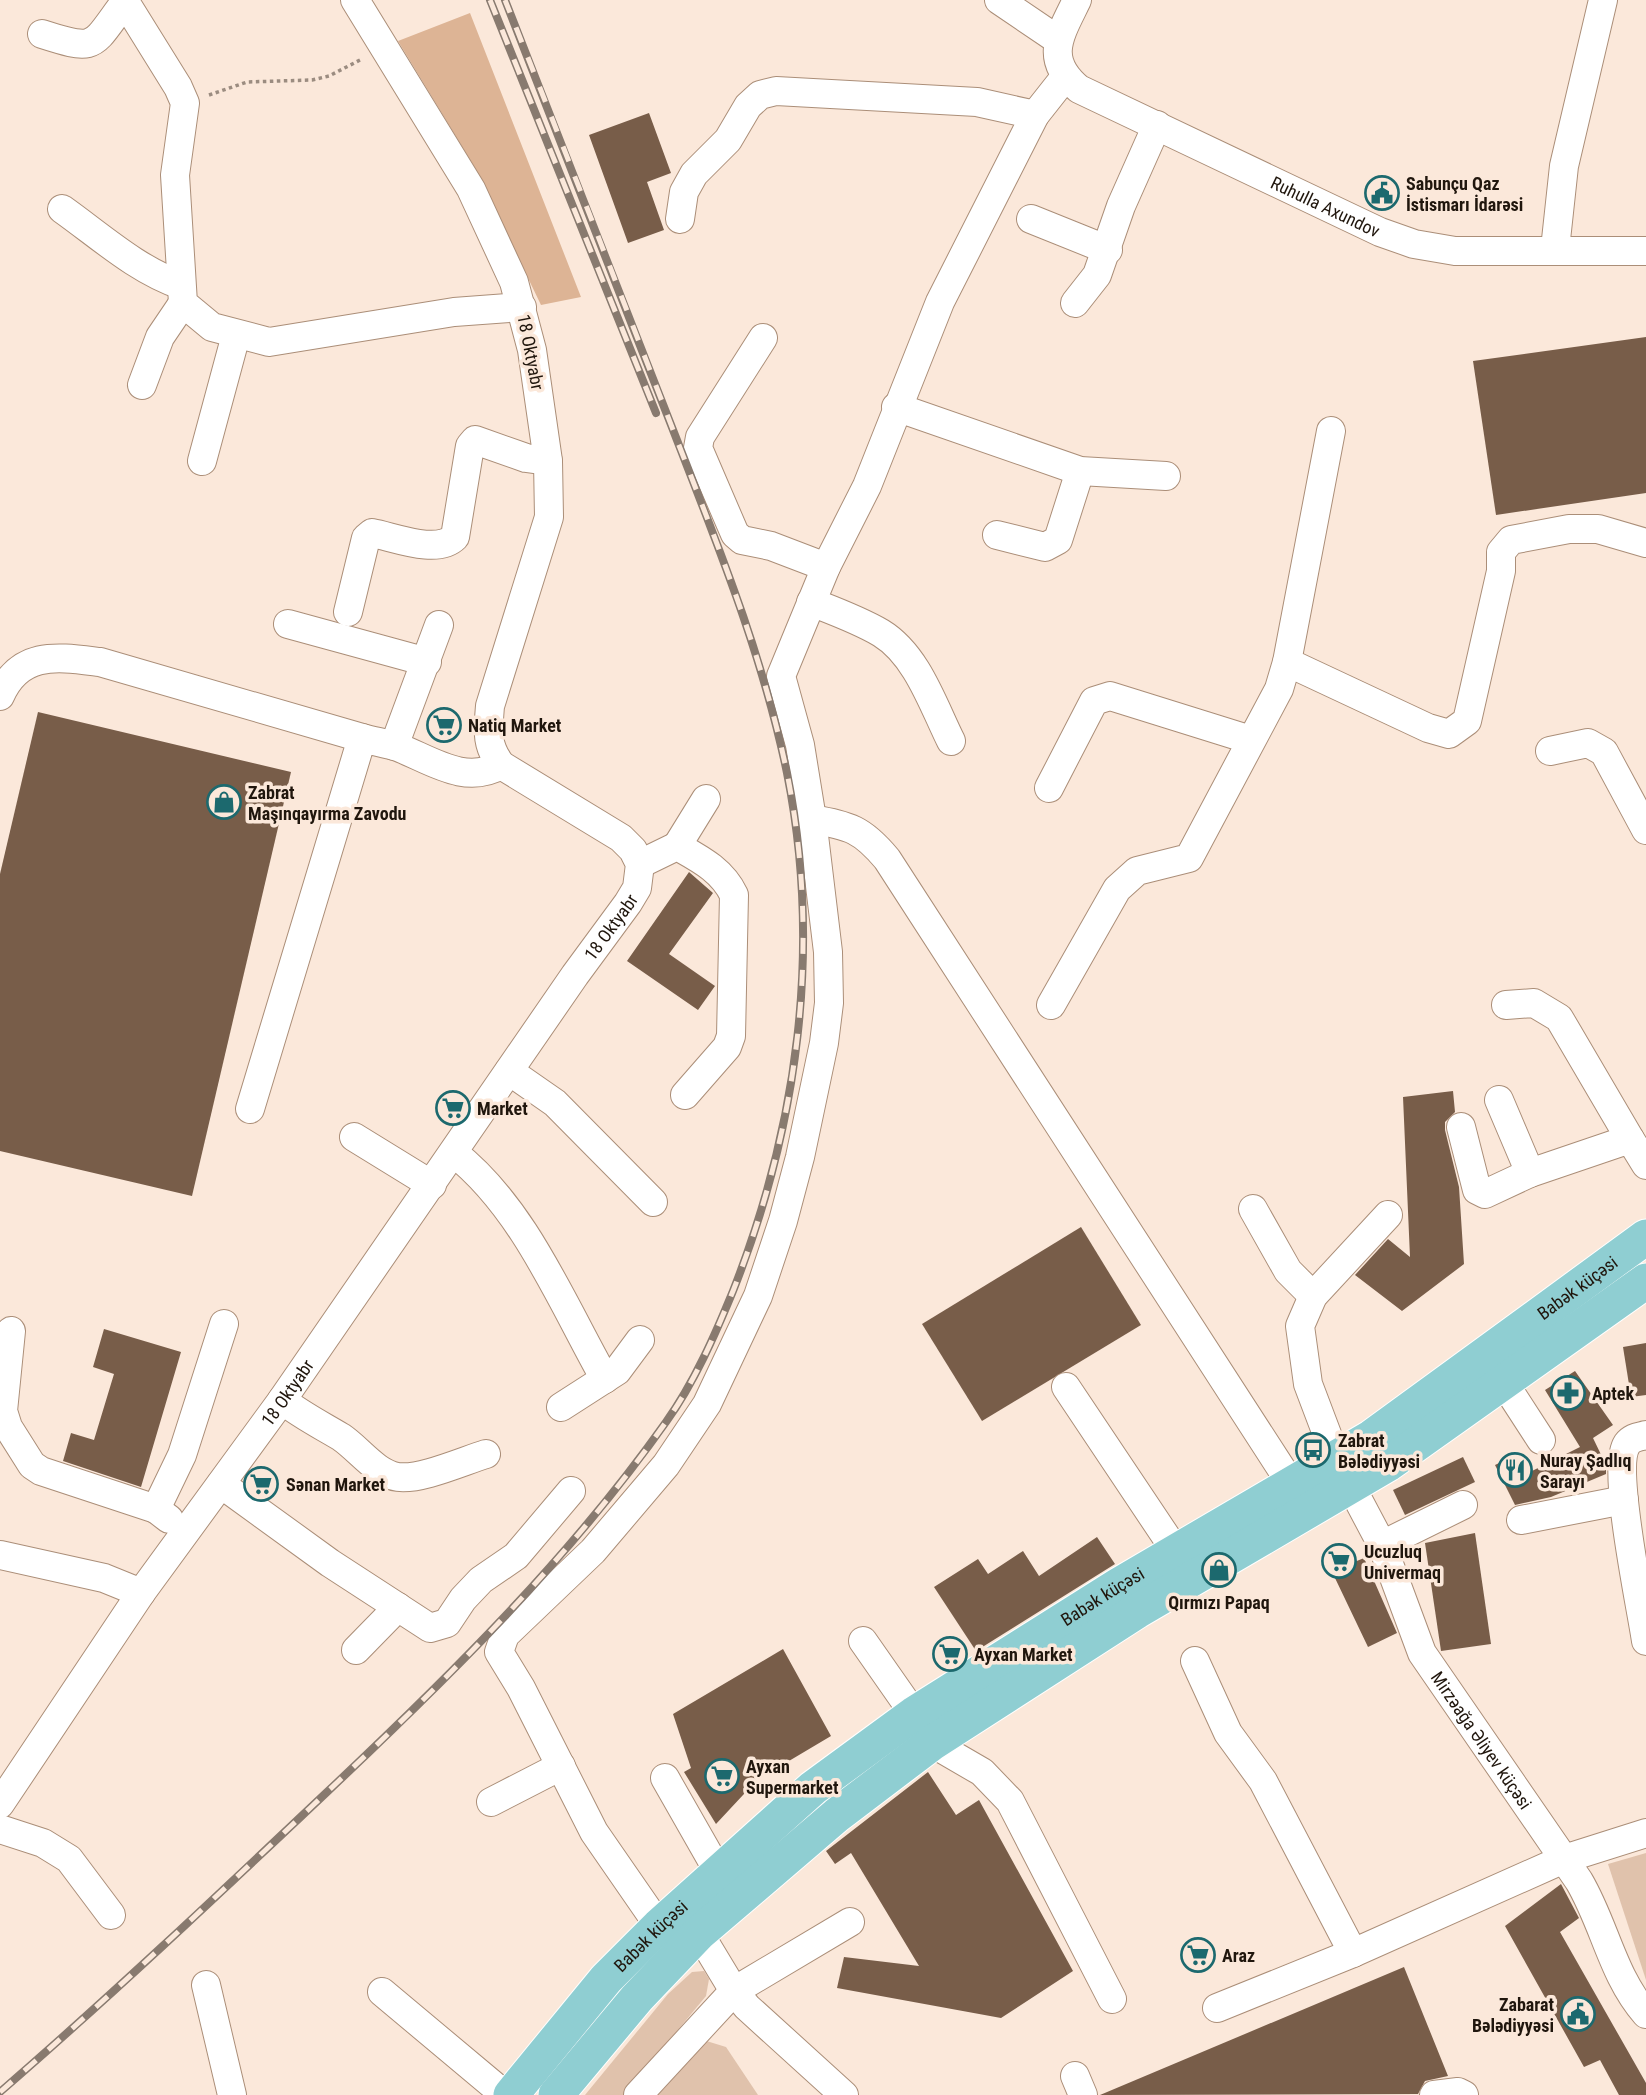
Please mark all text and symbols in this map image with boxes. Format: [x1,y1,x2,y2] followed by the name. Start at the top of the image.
[1268,171,1384,241] street label: Ruhulla Axundov
[1406,173,1523,215] place label: Sabunçu Qaz İstismarı İdarəsi
[1363,174,1401,212] public building icon: Sabunçu Qaz İstismarı İdarəsi
[513,312,549,392] street label: 18 Oktyabr
[425,706,463,744] supermarket icon: Natiq Market
[468,715,562,736] place label: Natiq Market
[248,782,406,824] place label: Zabrat Maşınqayırma Zavodu
[205,783,243,821] shop icon: Zabrat Maşınqayırma Zavodu
[579,890,642,964] street label: 18 Oktyabr
[434,1089,472,1127] supermarket icon: Market
[477,1098,528,1119] place label: Market
[1533,1251,1621,1324] street label: Babək küçəsi
[256,1355,318,1430] street label: 18 Oktyabr
[1549,1374,1587,1412] pharmacy icon: Aptek
[1592,1383,1634,1404] place label: Aptek
[1338,1430,1420,1472] place label: Zabrat Bәlәdiyyәsi
[1294,1431,1332,1469] bus stop icon: Zabrat Bәlәdiyyәsi
[1540,1450,1631,1492] place label: Nuray Şadlıq Sarayı
[1496,1451,1534,1489] restaurant icon: Nuray Şadlıq Sarayı
[242,1465,280,1503] supermarket icon: Sənan Market
[286,1474,386,1495] place label: Sənan Market
[1364,1541,1441,1583] place label: Ucuzluq Univermaq
[1320,1542,1358,1580] supermarket icon: Ucuzluq Univermaq
[1200,1551,1238,1589] shop icon: Qırmızı Papaq
[1057,1562,1147,1630] street label: Babək küçəsi
[1168,1592,1270,1613] place label: Qırmızı Papaq
[931,1635,969,1673] supermarket icon: Ayxan Market
[974,1644,1073,1665] place label: Ayxan Market
[1427,1667,1537,1813] street label: Mirzəağa Əliyev küçəsi
[746,1756,839,1798] place label: Ayxan Supermarket
[703,1757,741,1795] supermarket icon: Ayxan Supermarket
[609,1895,691,1976] street label: Babək küçəsi
[1179,1936,1217,1974] supermarket icon: Araz
[1222,1945,1255,1966] place label: Araz
[1472,1994,1554,2036] place label: Zabarat Bələdiyyəsi
[1559,1995,1597,2033] public building icon: Zabarat Bələdiyyəsi

